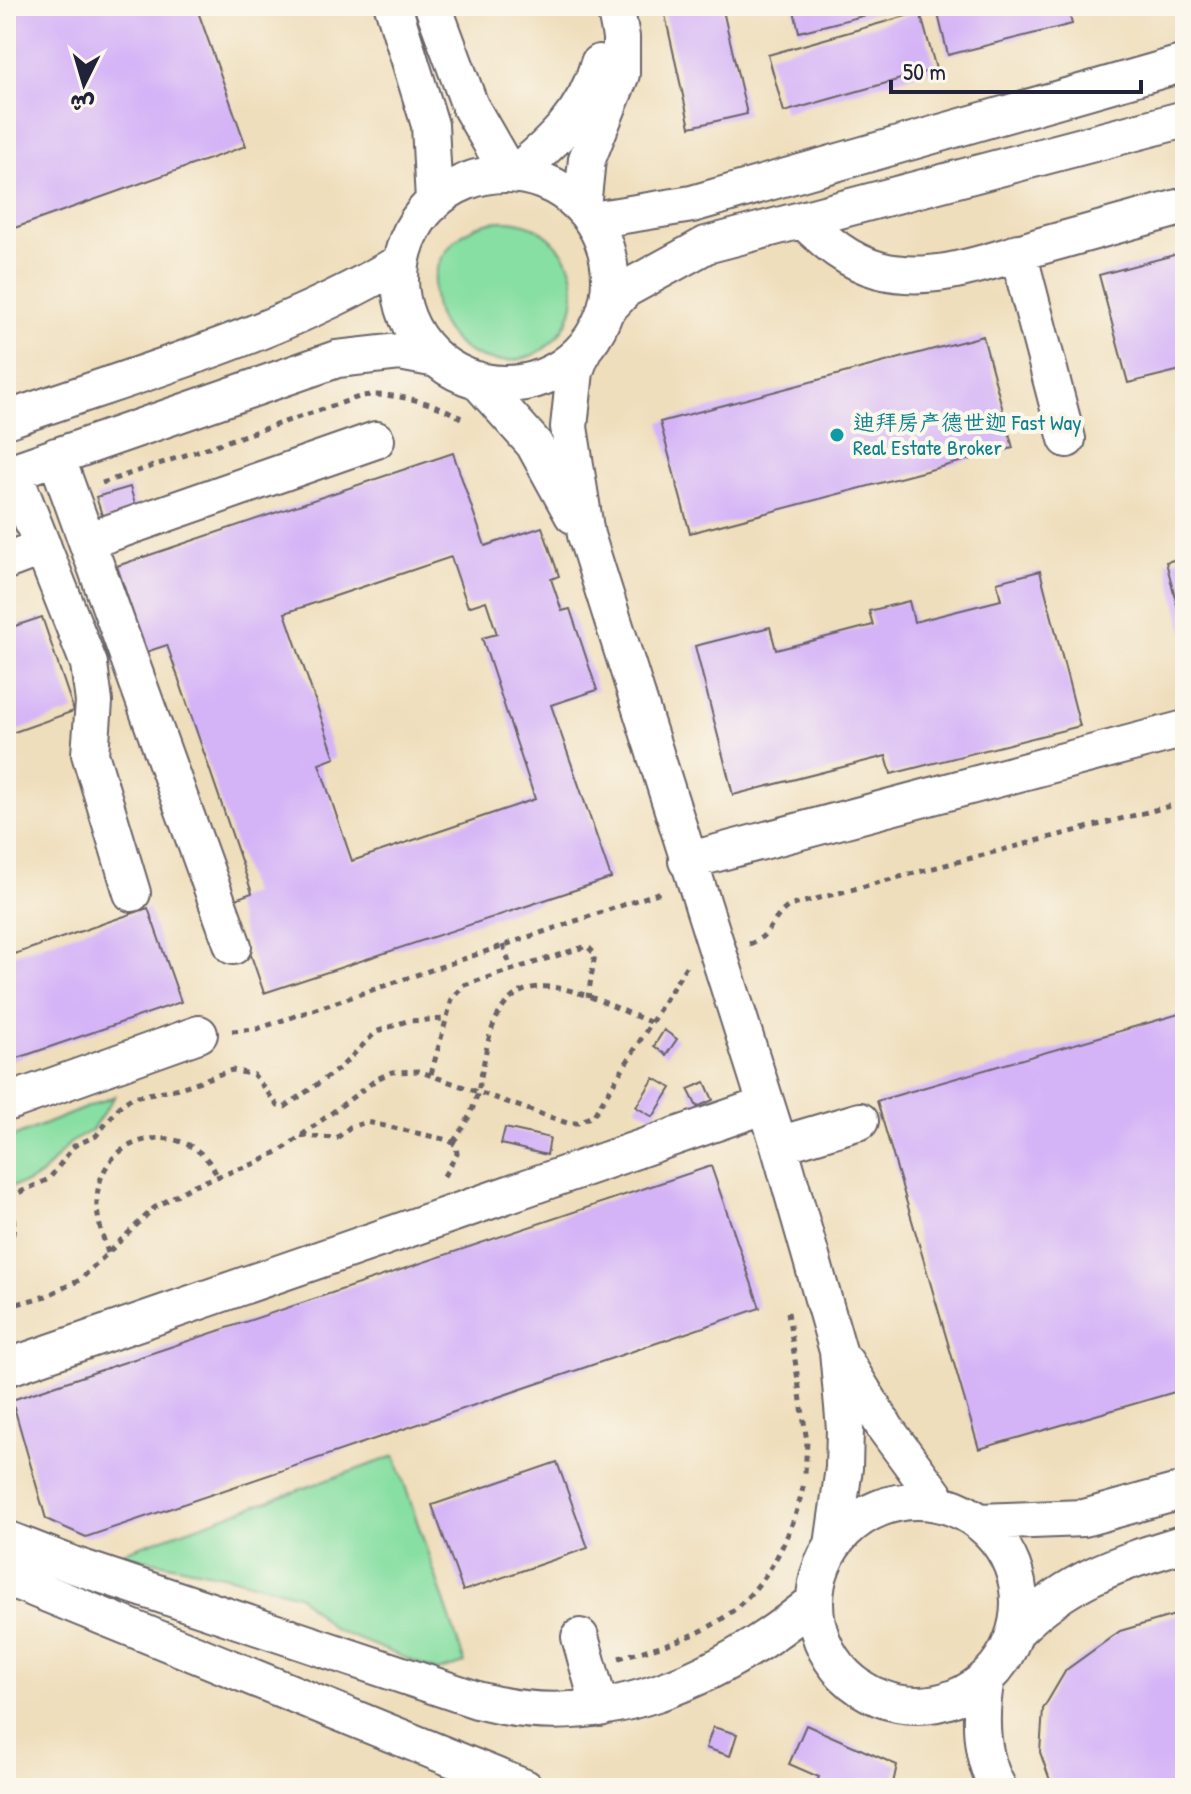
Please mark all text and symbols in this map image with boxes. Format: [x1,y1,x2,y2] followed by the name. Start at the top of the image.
[44,44,124,124] north arrow
[891,44,1141,94] scale bar
[903,55,946,87] text: 50 m
[69,88,96,120] text: ش
[853,407,1082,462] place label: 迪拜房产德世迦 Fast Way Real Estate Broker
[828,426,846,444] marker: 迪拜房产德世迦 Fast Way Real Estate Broker

